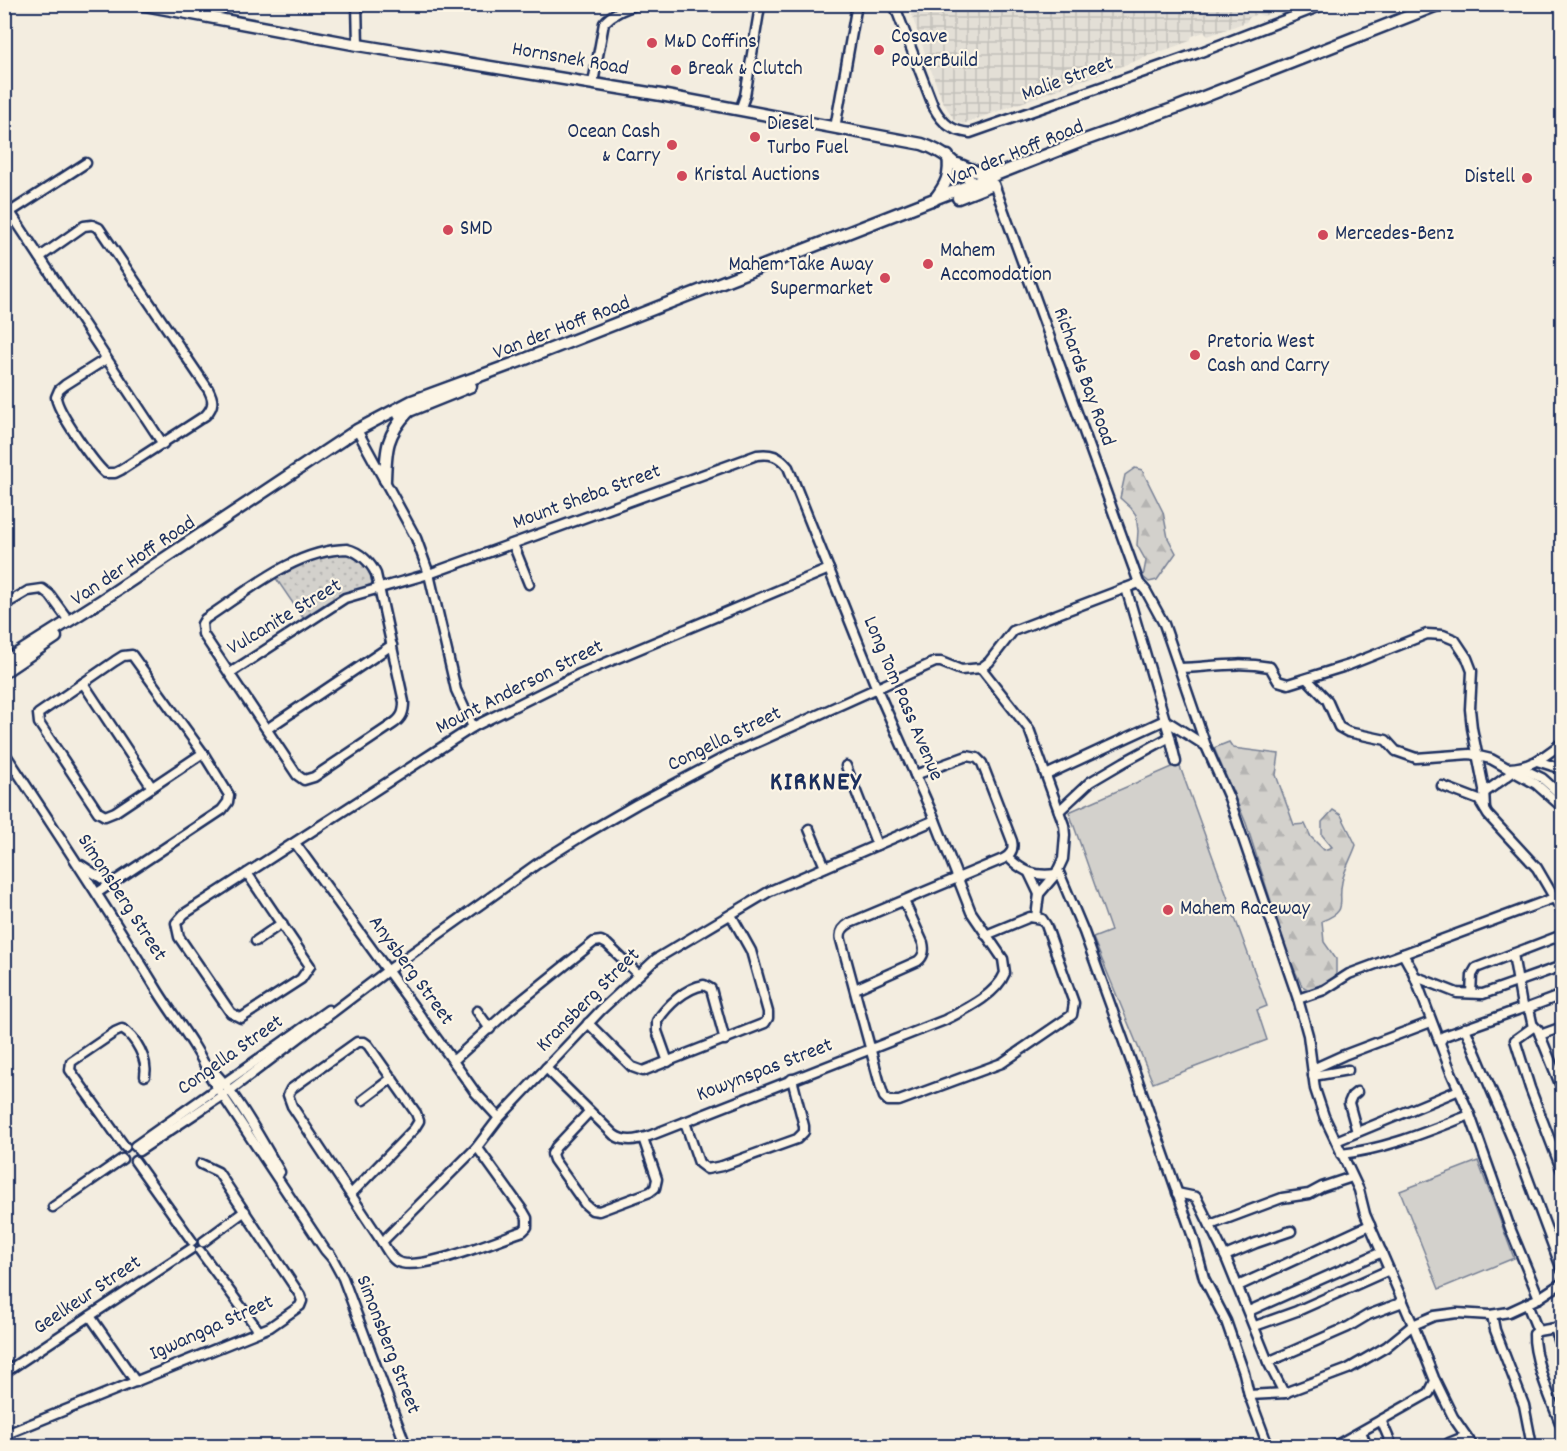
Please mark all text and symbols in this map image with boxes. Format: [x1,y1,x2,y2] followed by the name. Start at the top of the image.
[891,23,978,77] place label: Cosave PowerBuild
[664,28,757,58] place label: M&D Coffins
[509,35,631,85] street label: Hornsnek Road
[645,36,659,50] marker: M&D Coffins
[872,43,886,57] marker: Cosave PowerBuild
[1018,49,1119,111] street label: Malie Street
[688,55,803,85] place label: Break & Clutch
[669,63,683,77] marker: Break & Clutch
[767,110,848,164] place label: Diesel Turbo Fuel
[943,113,1089,195] street label: Van der Hoff Road
[567,118,660,172] place label: Ocean Cash & Carry
[748,130,762,144] marker: Diesel Turbo Fuel
[665,138,679,152] marker: Ocean Cash & Carry
[694,161,820,191] place label: Kristal Auctions
[1464,163,1515,193] place label: Distell
[675,169,689,183] marker: Kristal Auctions
[1520,171,1534,185] marker: Distell
[460,215,493,245] place label: SMD
[1335,220,1454,250] place label: Mercedes-Benz
[441,223,455,237] marker: SMD
[1316,228,1330,242] marker: Mercedes-Benz
[940,237,1052,291] place label: Mahem Accomodation
[728,251,873,305] place label: Mahem Take Away Supermarket
[921,257,935,271] marker: Mahem Accomodation
[878,271,892,285] marker: Mahem Take Away Supermarket
[489,289,635,369] street label: Van der Hoff Road
[1044,303,1122,451] street label: Richards Bay Road
[1207,328,1330,382] place label: Pretoria West Cash and Carry
[1188,348,1202,362] marker: Pretoria West Cash and Carry
[509,457,666,539] street label: Mount Sheba Street
[66,509,202,615] street label: Van der Hoff Road
[222,572,348,664] street label: Vulcanite Street
[854,612,950,786] street label: Long Tom Pass Avenue
[431,633,609,743] street label: Mount Anderson Street
[663,699,787,781] street label: Congella Street
[770,764,862,803] district label: KIRKNEY
[68,828,174,968] street label: Simonsberg Street
[1180,895,1310,925] place label: Mahem Raceway
[1161,903,1175,917] marker: Mahem Raceway
[360,910,460,1032] street label: Anysberg Street
[530,942,648,1060] street label: Kransberg Street
[172,1008,290,1104] street label: Congella Street
[692,1031,838,1111] street label: Kowynspas Street
[28,1249,148,1343] street label: Geelkeur Street
[347,1271,427,1419] street label: Simonsberg Street
[145,1288,279,1370] street label: Igwangqa Street

